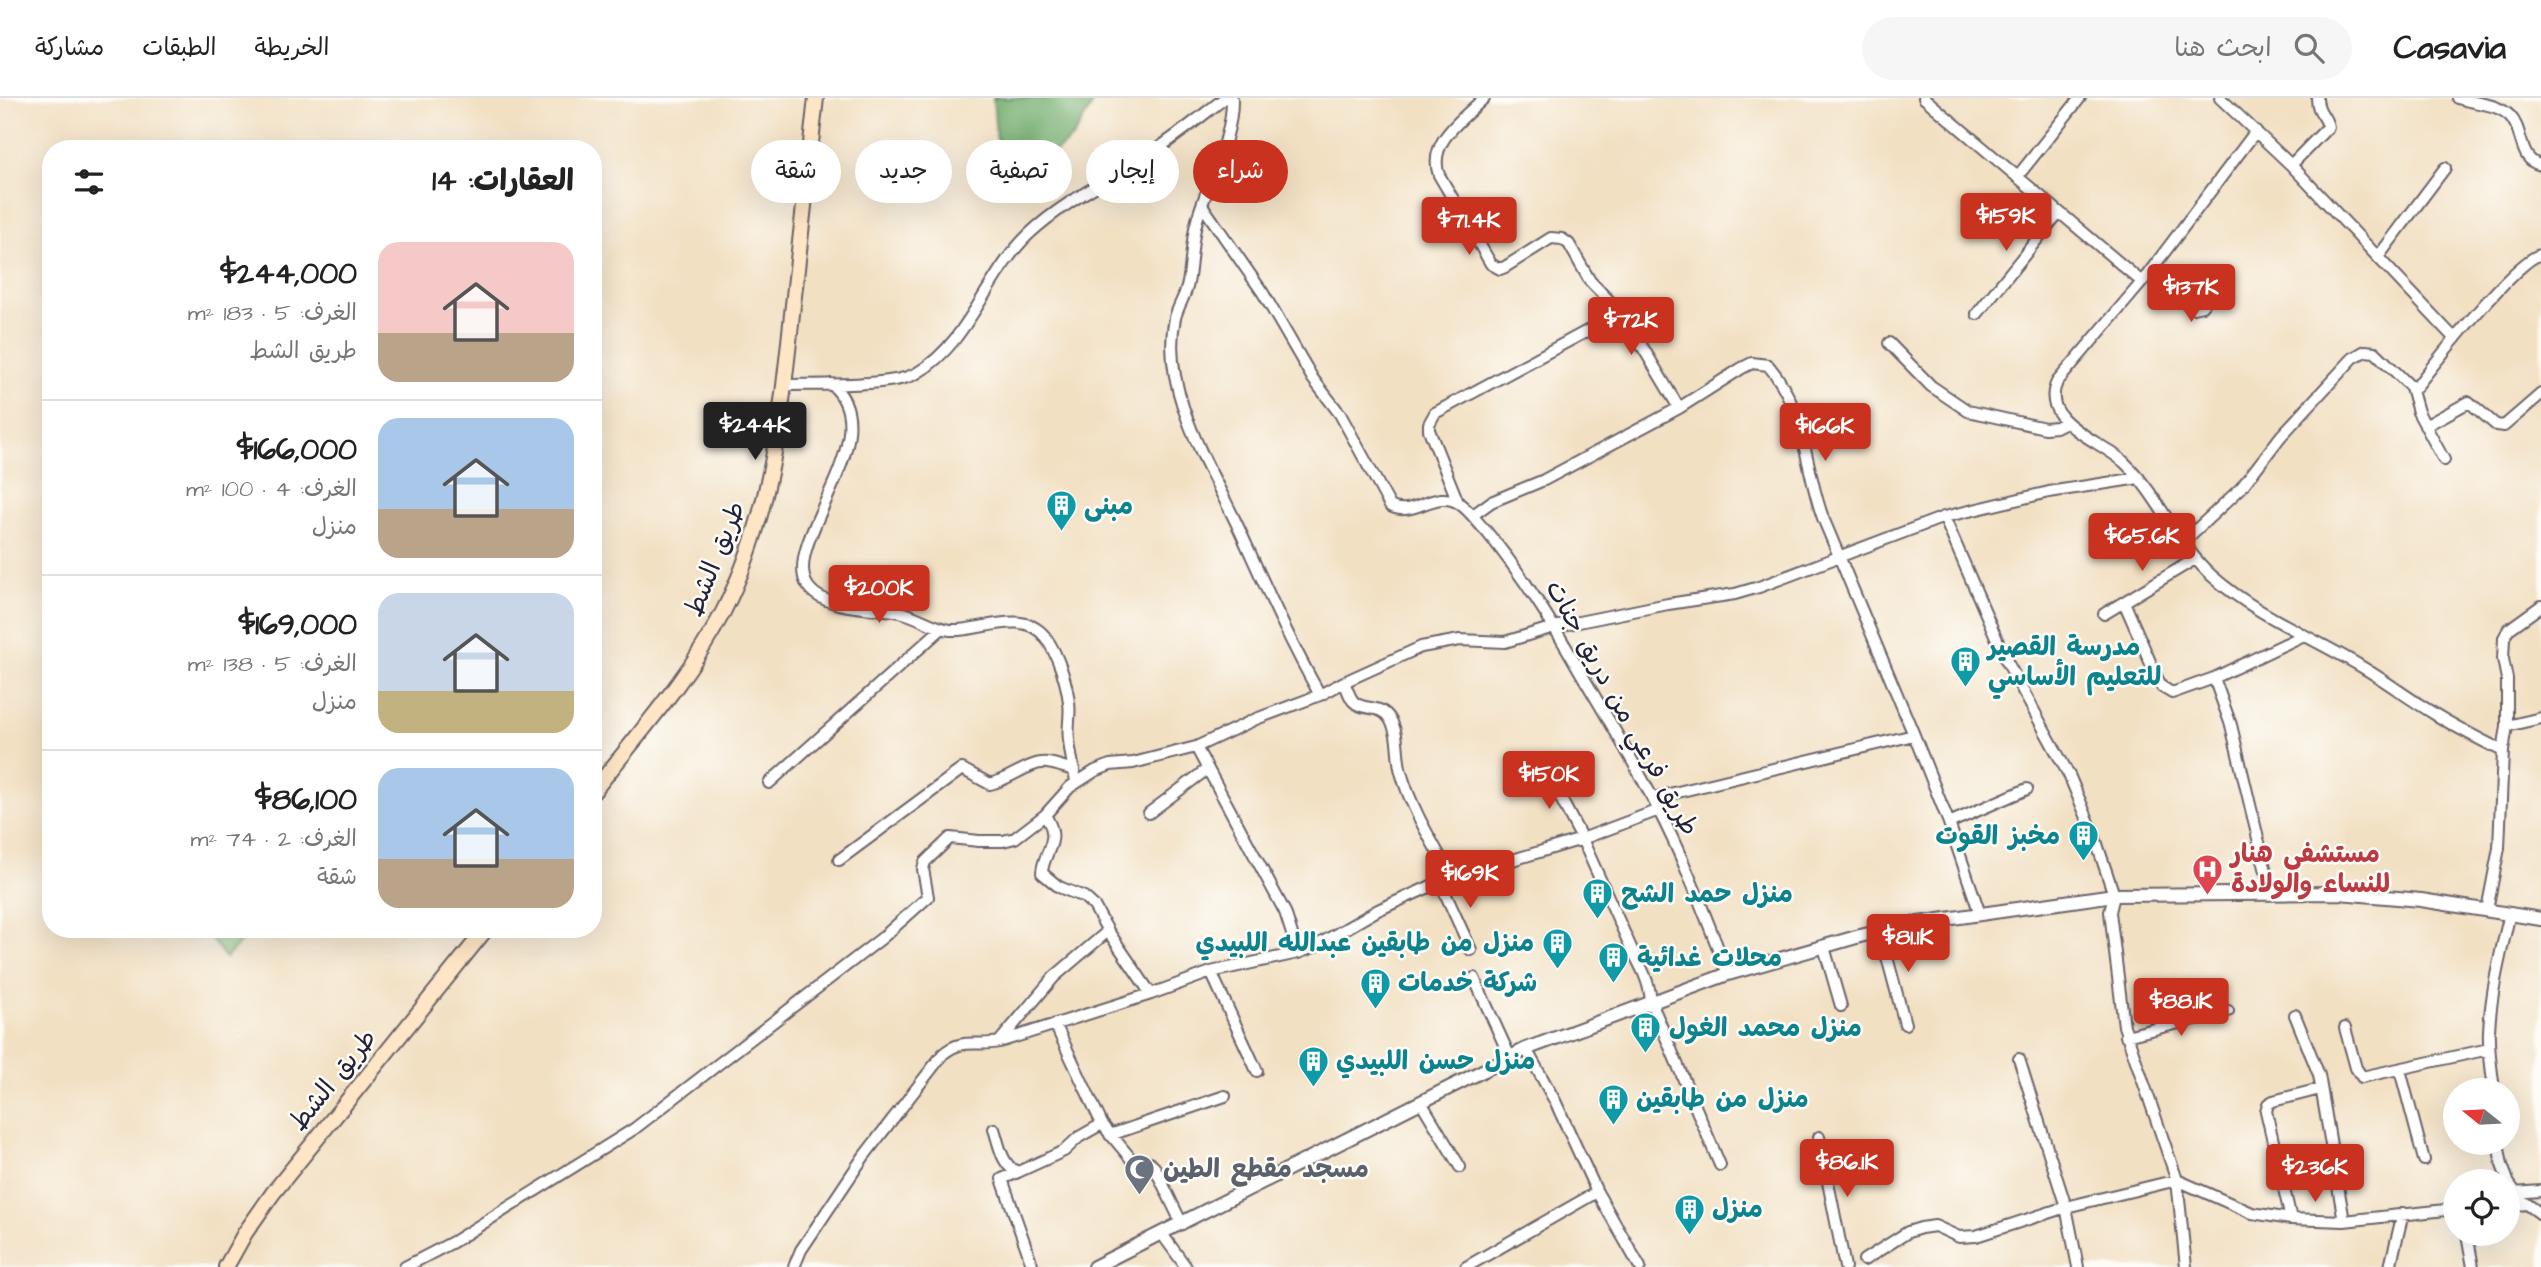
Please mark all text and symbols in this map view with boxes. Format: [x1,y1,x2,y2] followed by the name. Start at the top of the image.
[1862,17,2352,80] search box
[2394,25,2506,71] text: Casavia
[2290,29,2328,67] icon: search
[2174,30,2272,66] text: ابحث هنا
[35,31,104,65] text: مشاركة
[142,31,217,65] text: الطبقات
[255,31,329,65] text: الخريطة
[751,140,841,203] chip: شقة
[855,140,952,203] chip: جديد
[966,140,1072,203] chip: تصفية
[1086,140,1179,203] chip: إيجار
[1193,140,1288,203] chip: شراء
[432,160,574,202] text: العقارات: 14
[70,163,108,201] icon: filters
[1957,194,2055,253] pin: $159K
[1412,198,1526,257] pin: $71.4K
[1976,200,2036,232] text: $159K
[1438,204,1500,236] text: $71.4K
[220,253,357,295] text: $244,000
[2142,264,2240,324] pin: $137K
[434,270,518,354] icon: home
[2163,271,2219,303] text: $137K
[188,297,357,329] text: الغرف: 5 · 183 m²
[1590,298,1672,357] pin: $72K
[1604,304,1658,336] text: $72K
[249,335,357,367] text: طريق الشط
[706,402,804,462] pin: $244K
[1776,404,1874,463] pin: $166K
[719,409,791,441] text: $244K
[1796,410,1854,442] text: $166K
[237,429,357,471] text: $166,000
[434,446,518,530] icon: home
[186,473,357,505] text: الغرف: 4 · 100 m²
[1084,488,1133,524] place label: مبنى
[1044,489,1078,533] building icon: مبنى
[676,496,754,622] street label: طريق الشط
[312,511,357,543] text: منزل
[2085,514,2199,573] pin: $65.6K
[2104,520,2180,552] text: $65.6K
[830,566,928,625] pin: $200K
[845,572,913,604] text: $200K
[1533,574,1707,844] street label: طريق فرعي من دريق جنات
[238,604,357,646] text: $169,000
[434,621,518,705] icon: home
[1985,629,2161,700] place label: مدرسة القصير للتعليم الأساسي
[1948,645,1982,689] building icon: مدرسة القصير للتعليم الأساسي
[188,648,357,680] text: الغرف: 5 · 138 m²
[312,686,357,718] text: منزل
[1500,752,1598,811] pin: $150K
[1519,758,1579,790] text: $150K
[255,779,357,821] text: $86,100
[434,796,518,880] icon: home
[1935,818,2060,854] place label: مخبز القوت
[2066,819,2100,863] building icon: مخبز القوت
[191,823,357,855] text: الغرف: 2 · 74 m²
[2229,836,2390,902] place label: مستشفى هنار للنساء والولادة
[1421,850,1519,910] pin: $169K
[2191,852,2225,896] hospital icon: مستشفى هنار للنساء والولادة
[1441,857,1499,889] text: $169K
[317,861,357,893] text: شقة
[1621,876,1793,912] place label: منزل حمد الشح
[1581,877,1615,921] building icon: منزل حمد الشح
[1851,914,1965,974] pin: $81.1K
[1883,921,1933,953] text: $81.1K
[1195,925,1534,961] place label: منزل من طابقين عبدالله اللبيدي
[1540,926,1574,970] building icon: منزل من طابقين عبدالله اللبيدي
[1637,940,1782,976] place label: محلات غدائية
[1597,941,1631,985] building icon: محلات غدائية
[1398,965,1537,1001] place label: شركة خدمات
[1358,966,1392,1010] building icon: شركة خدمات
[2124,978,2238,1038] pin: $88.1K
[2150,985,2212,1017] text: $88.1K
[1669,1010,1862,1046] place label: منزل محمد الغول
[1629,1011,1663,1055] building icon: منزل محمد الغول
[281,1021,385,1139] street label: طريق الشط
[1336,1043,1535,1079] place label: منزل حسن اللبيدي
[1296,1044,1330,1088] building icon: منزل حسن اللبيدي
[2443,1078,2520,1155] north arrow
[2443,1078,2520,1246] map controls
[1636,1081,1809,1117] place label: منزل من طابقين
[1596,1082,1630,1126] building icon: منزل من طابقين
[1790,1140,1904,1199] pin: $86.1K
[2266,1144,2364,1204] pin: $236K
[1816,1146,1878,1178] text: $86.1K
[1163,1151,1369,1187] place label: مسجد مقطع الطين
[2282,1151,2348,1183] text: $236K
[1123,1152,1157,1196] mosque icon: مسجد مقطع الطين
[2443,1169,2520,1246] button: locate
[1712,1191,1763,1227] place label: منزل
[1672,1192,1706,1236] building icon: منزل

